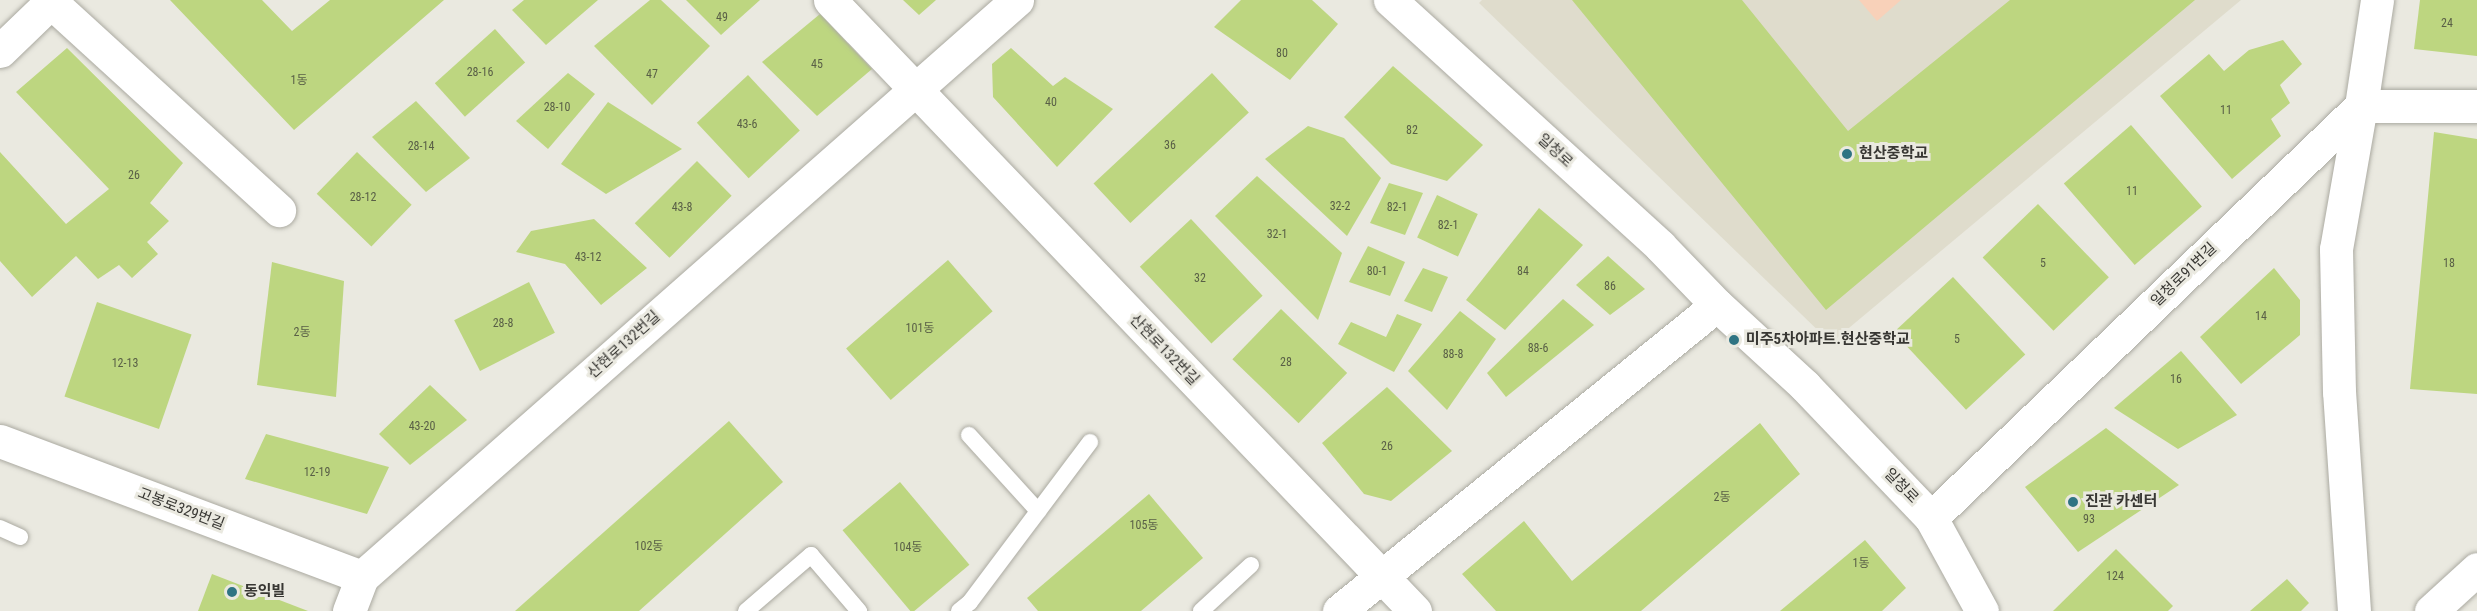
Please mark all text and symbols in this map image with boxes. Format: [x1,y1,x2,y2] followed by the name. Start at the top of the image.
[716,11,728,25] house number: 49
[2441,17,2453,31] house number: 24
[1276,47,1288,61] house number: 80
[811,58,823,72] house number: 45
[467,66,493,80] house number: 28-16
[646,68,658,82] house number: 47
[291,74,307,88] house number: 1동
[1045,96,1057,110] house number: 40
[544,101,570,115] house number: 28-10
[2220,104,2232,118] house number: 11
[737,118,757,132] house number: 43-6
[1406,124,1418,138] house number: 82
[1534,130,1576,172] street label: 일청로
[1164,139,1176,153] house number: 36
[408,140,434,154] house number: 28-14
[1859,145,1928,163] place label: 현산중학교
[1840,147,1854,161] marker: 현산중학교
[128,169,140,183] house number: 26
[2126,185,2138,199] house number: 11
[350,191,376,205] house number: 28-12
[1330,200,1350,214] house number: 32-2
[672,201,692,215] house number: 43-8
[1387,201,1407,215] house number: 82-1
[1438,219,1458,233] house number: 82-1
[1267,228,1287,242] house number: 32-1
[2148,239,2220,311] street label: 일청로91번길
[575,251,601,265] house number: 43-12
[2040,257,2046,271] house number: 5
[2443,257,2455,271] house number: 18
[1367,265,1387,279] house number: 80-1
[1517,265,1529,279] house number: 84
[1194,272,1206,286] house number: 32
[1604,280,1616,294] house number: 86
[584,308,664,382] street label: 산현로132번길
[2255,310,2267,324] house number: 14
[1126,311,1202,389] street label: 산현로132번길
[493,317,513,331] house number: 28-8
[906,322,934,336] house number: 101동
[294,326,310,340] house number: 2동
[1746,331,1910,349] place label: 미주5차아파트.현산중학교
[1727,333,1741,347] marker: 미주5차아파트.현산중학교
[1954,333,1960,347] house number: 5
[1528,342,1548,356] house number: 88-6
[1443,348,1463,362] house number: 88-8
[1280,356,1292,370] house number: 28
[112,357,138,371] house number: 12-13
[2170,373,2182,387] house number: 16
[409,420,435,434] house number: 43-20
[1381,440,1393,454] house number: 26
[1880,465,1922,507] street label: 일청로
[304,466,330,480] house number: 12-19
[135,484,227,534] street label: 고봉로329번길
[1714,491,1730,505] house number: 2동
[2085,493,2157,511] place label: 진관 카센터
[2066,495,2080,509] marker: 진관 카센터
[2083,513,2095,527] house number: 93
[1130,519,1158,533] house number: 105동
[635,540,663,554] house number: 102동
[894,541,922,555] house number: 104동
[1853,557,1869,571] house number: 1동
[2106,570,2124,584] house number: 124
[244,583,285,601] place label: 동익빌
[225,585,239,599] marker: 동익빌

